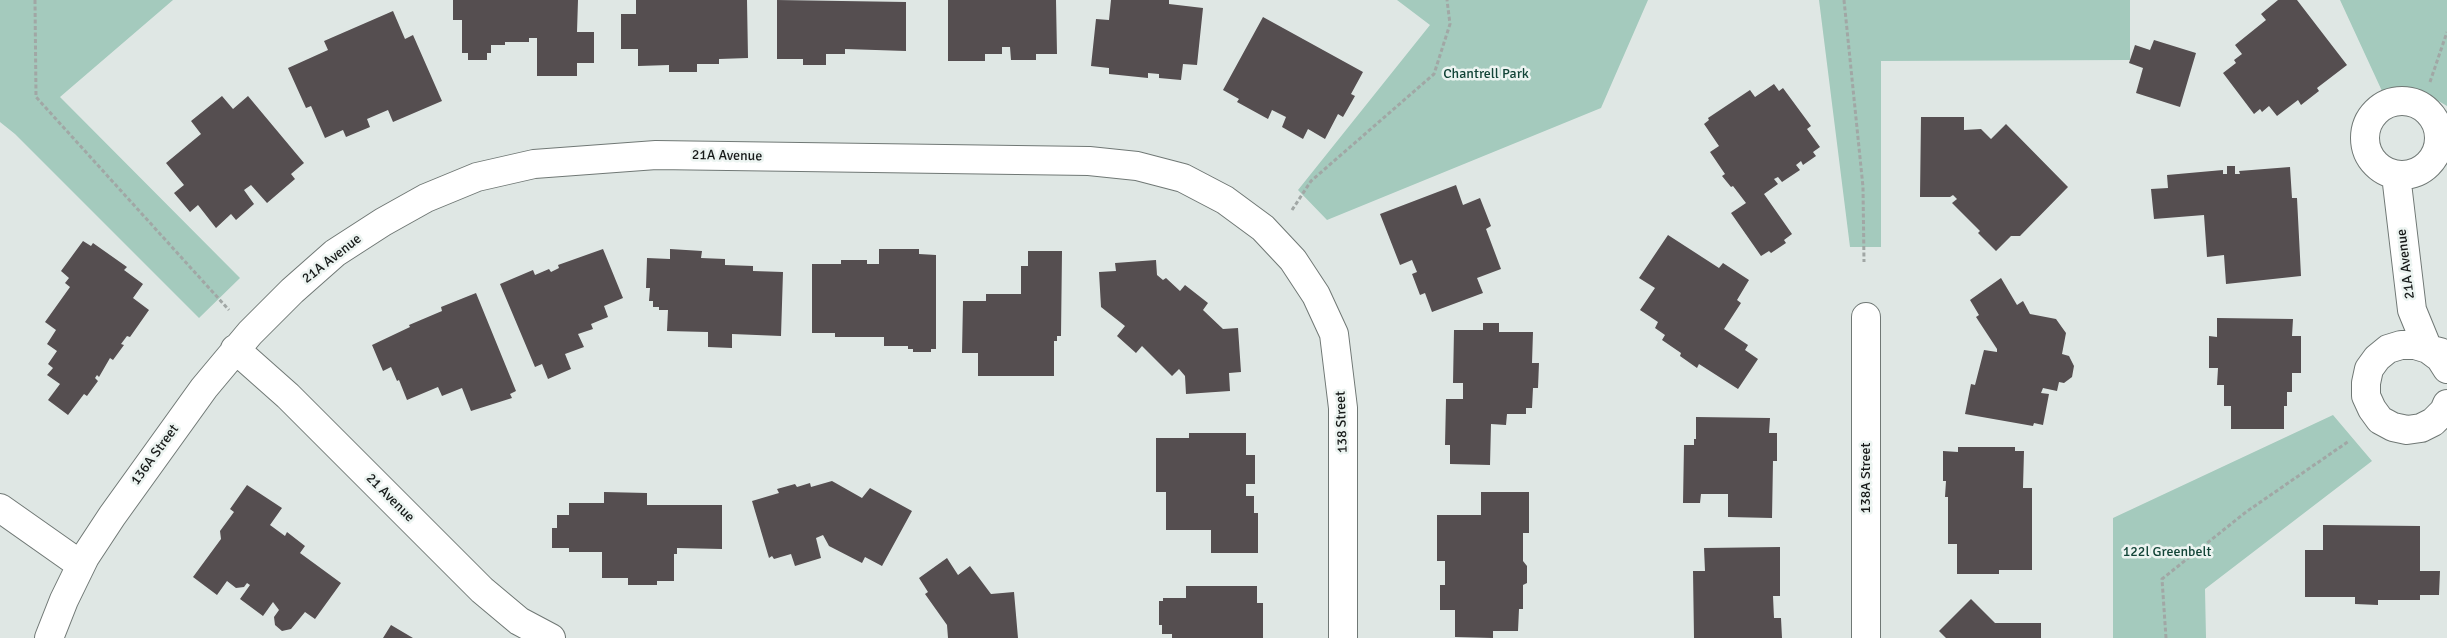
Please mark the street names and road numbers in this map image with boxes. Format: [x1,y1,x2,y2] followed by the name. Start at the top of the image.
[692,147,762,165] street label: 21A Avenue
[2393,228,2419,300] street label: 21A Avenue
[299,231,365,287] street label: 21A Avenue
[1333,391,1351,453] street label: 138 Street
[127,421,183,489] street label: 136A Street
[1858,443,1874,513] street label: 138A Street
[362,470,418,526] street label: 21 Avenue

